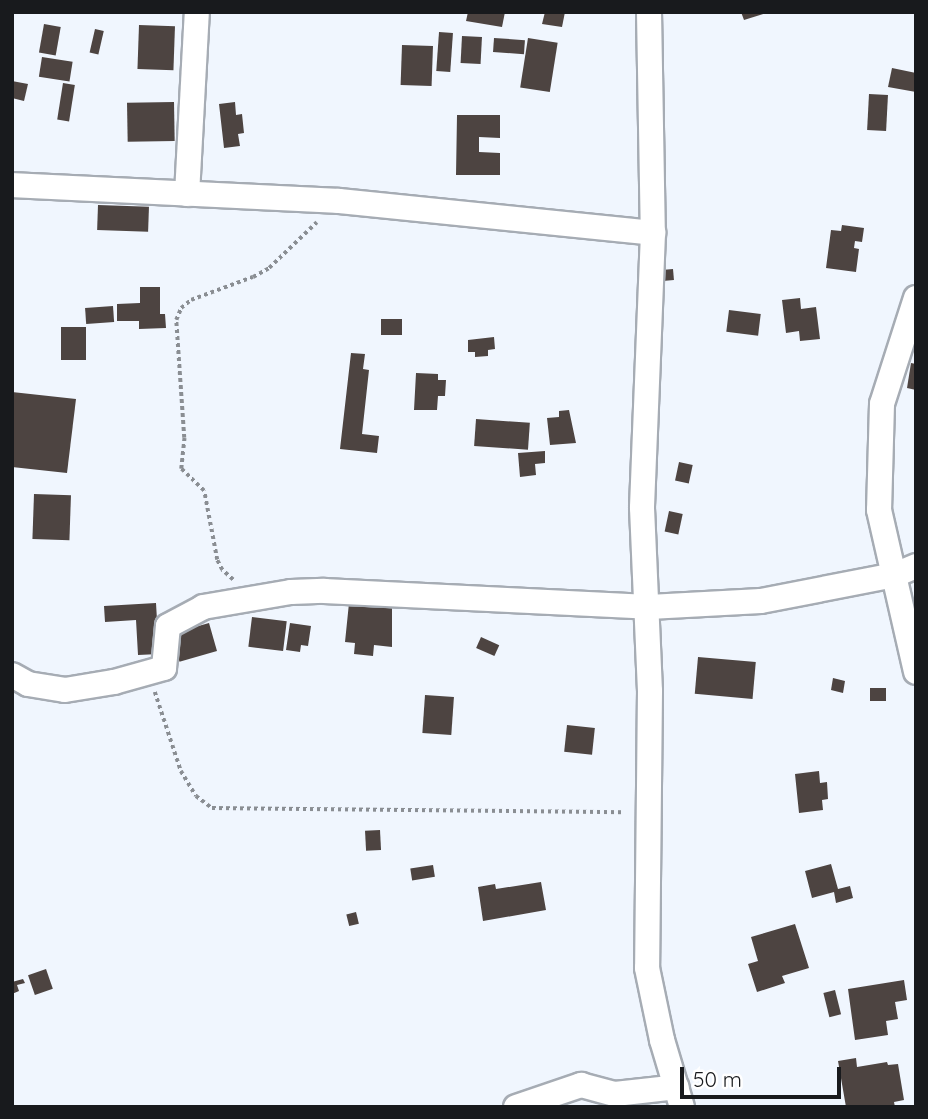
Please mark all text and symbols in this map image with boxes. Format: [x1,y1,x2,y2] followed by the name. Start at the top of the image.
[683,1052,844,1096] scale bar
[693,1066,742,1092] text: 50 m

